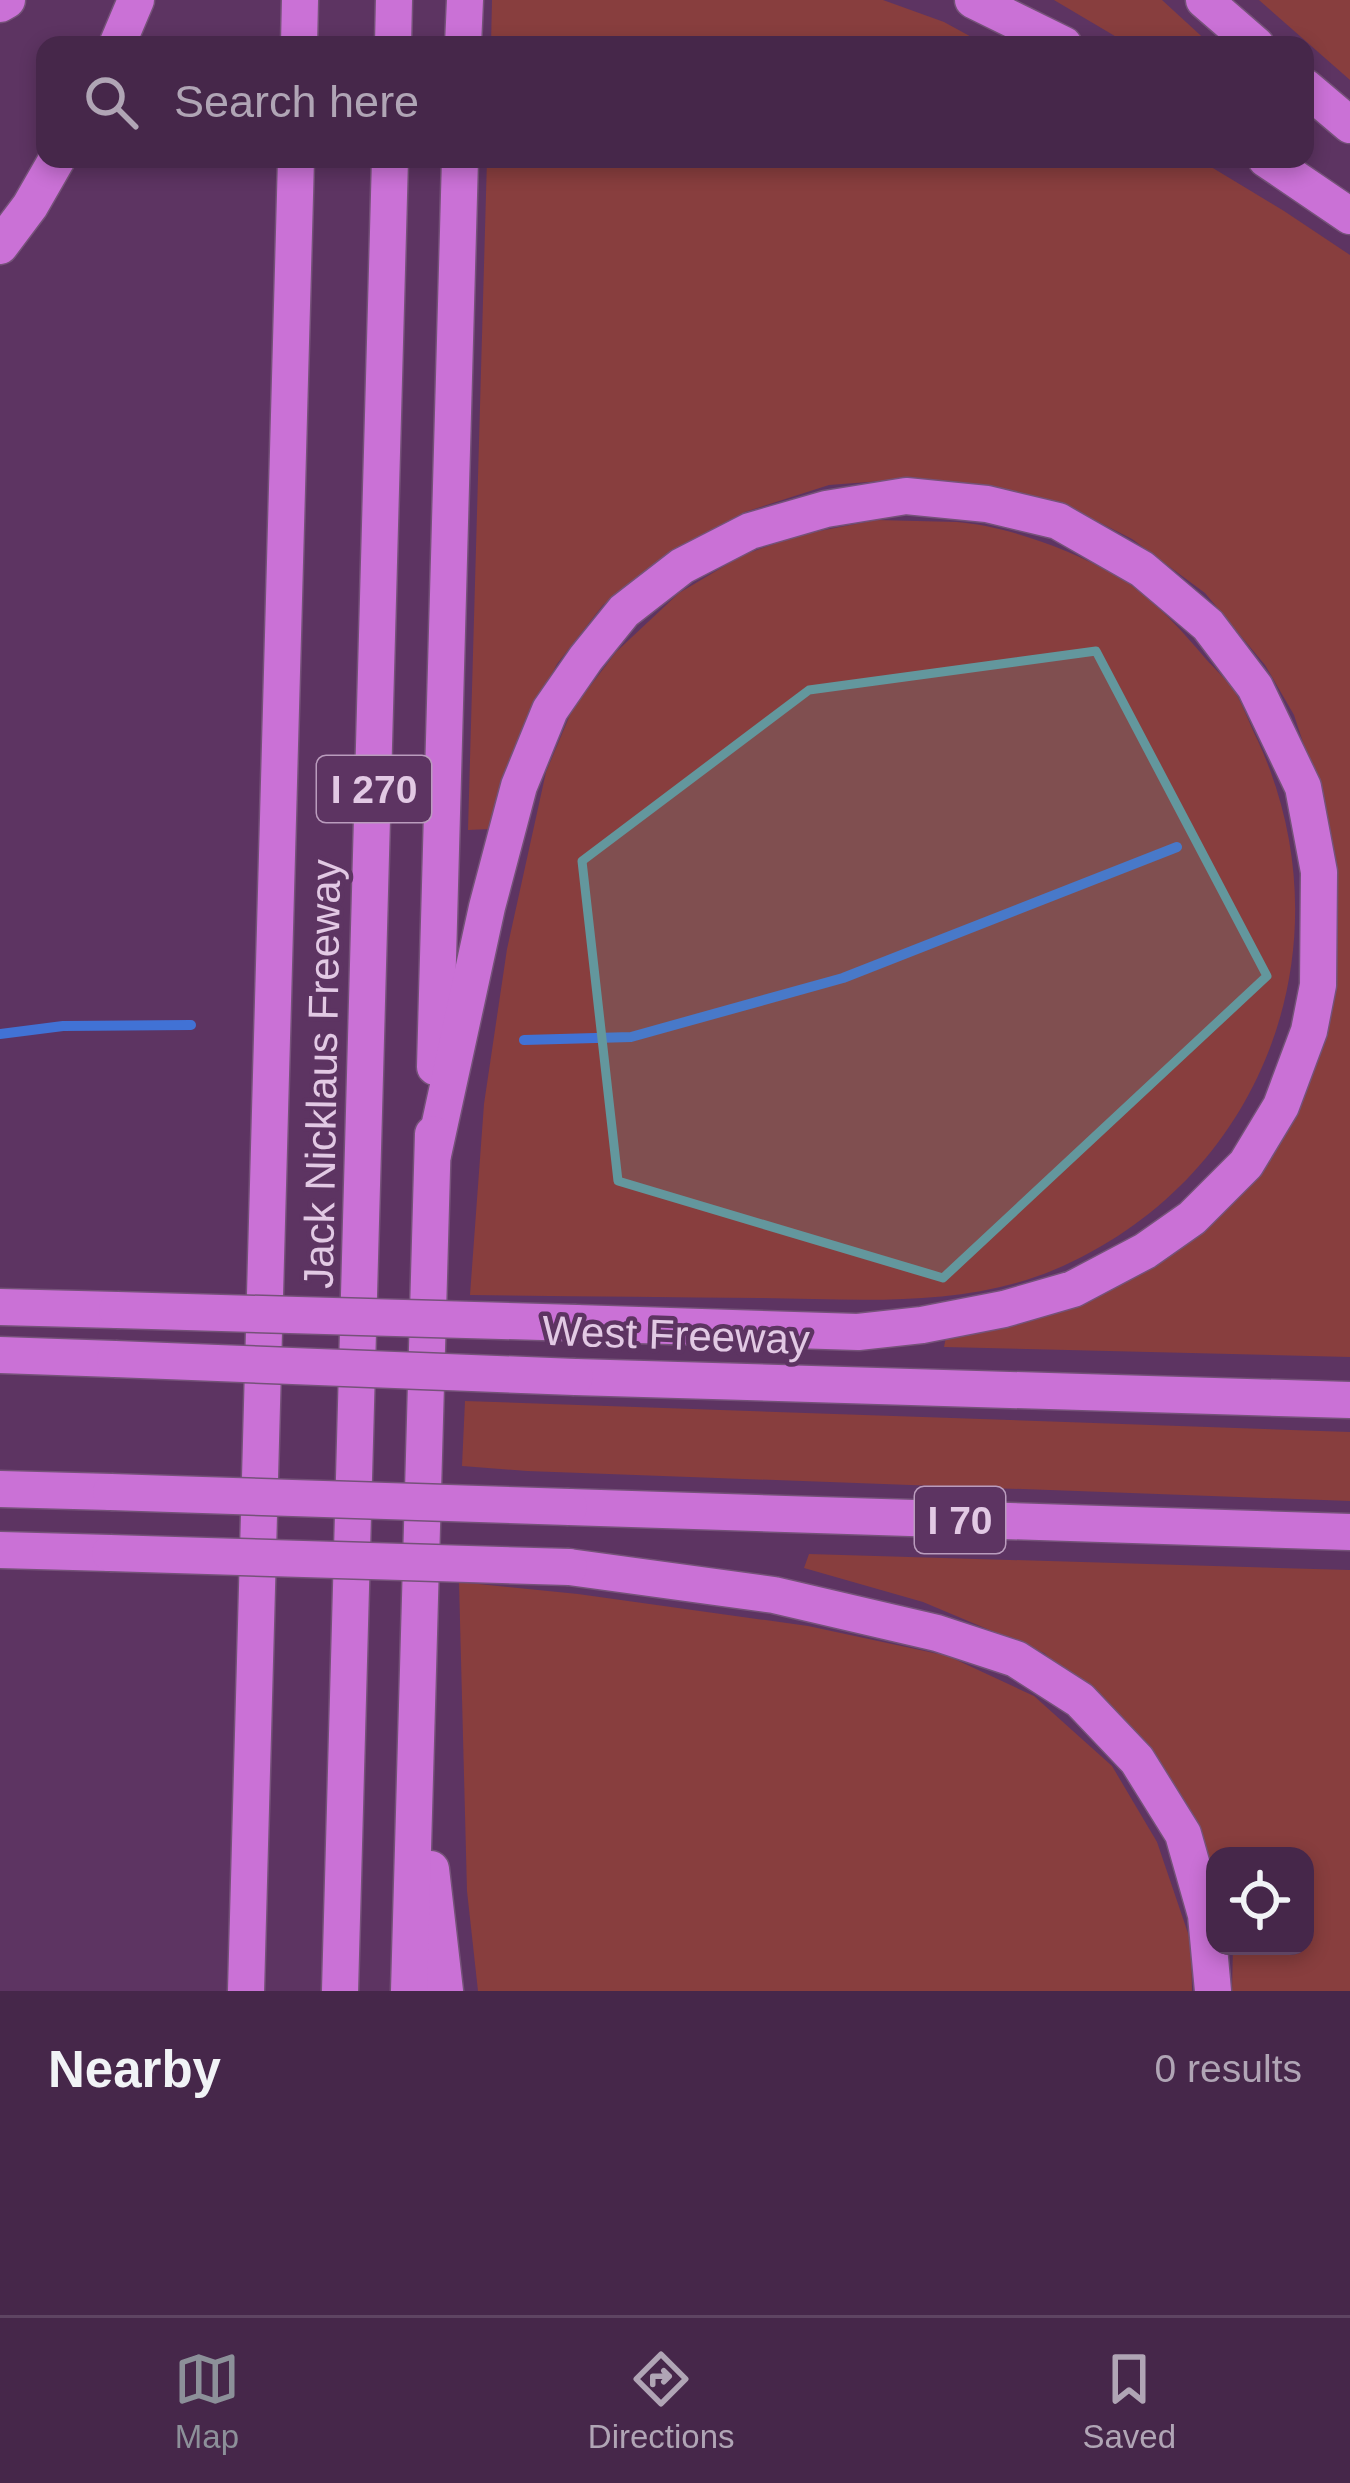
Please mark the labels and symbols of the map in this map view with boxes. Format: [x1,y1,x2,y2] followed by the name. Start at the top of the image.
[317,756,431,822] road number: I 270
[295,859,349,1289] street label: Jack Nicklaus Freeway
[541,1307,811,1363] street label: West Freeway
[915,1487,1005,1553] road number: I 70

